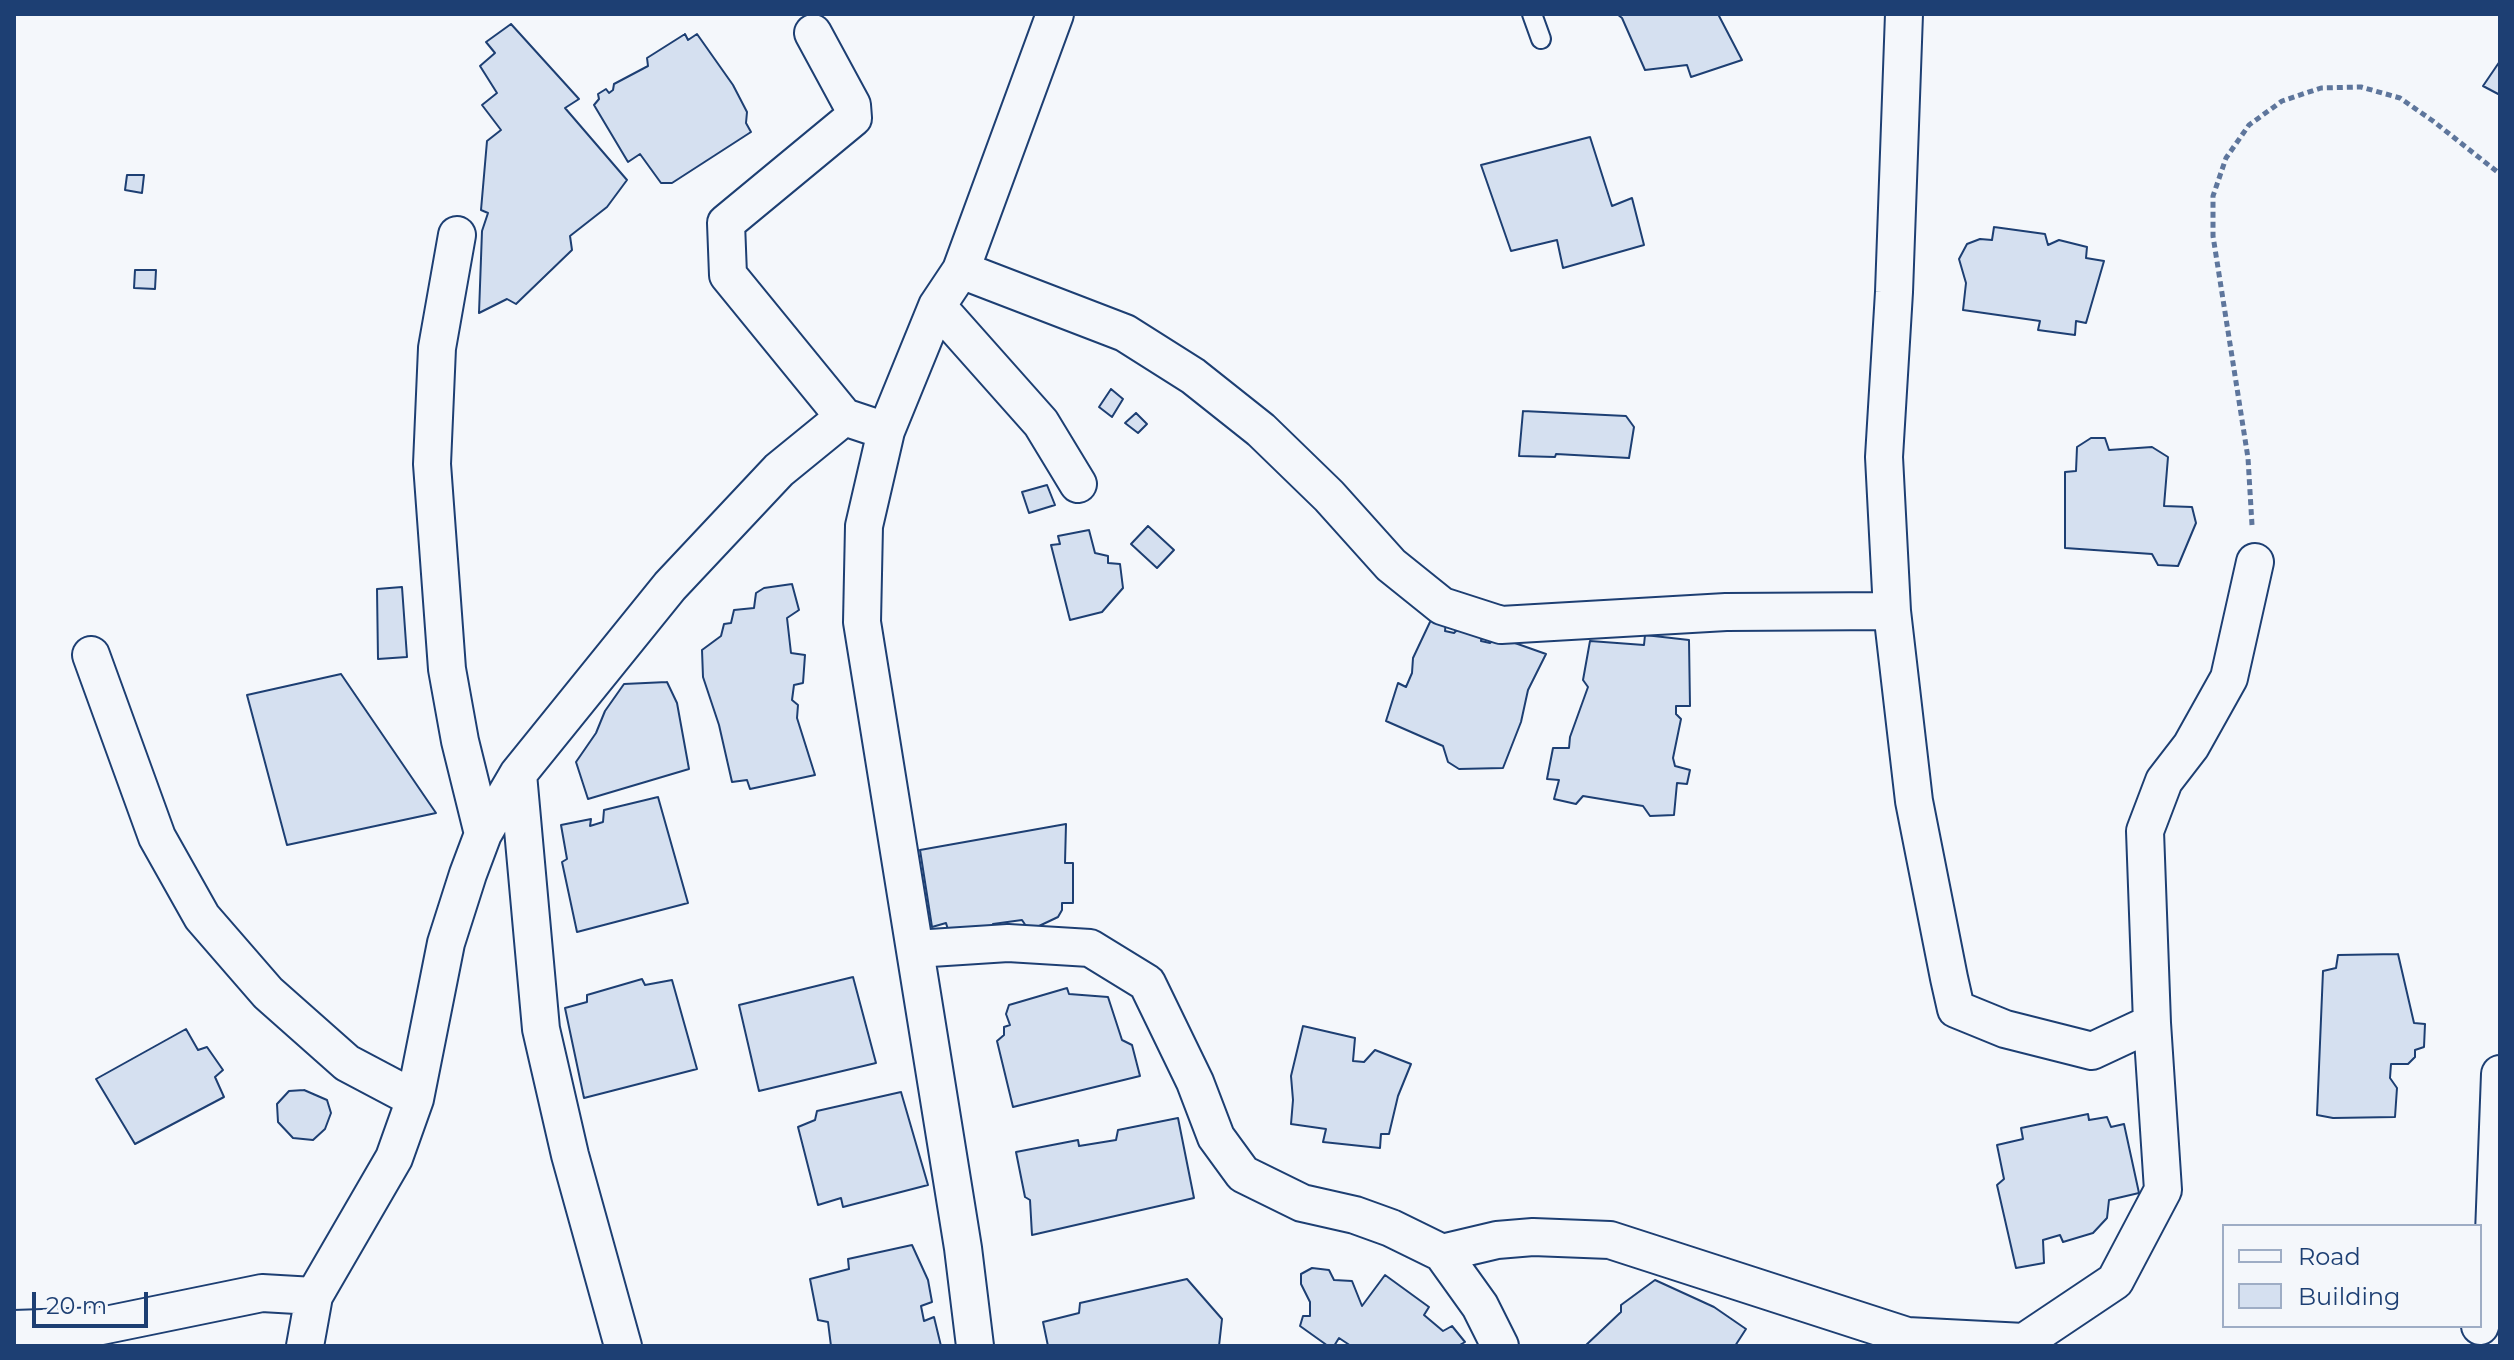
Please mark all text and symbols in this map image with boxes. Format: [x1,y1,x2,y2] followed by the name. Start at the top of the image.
[2222,1224,2482,1328] legend
[2298,1242,2361,1271] text: Road
[36,1276,152,1326] scale bar
[2298,1282,2401,1311] text: Building
[46,1291,107,1320] text: 20 m

